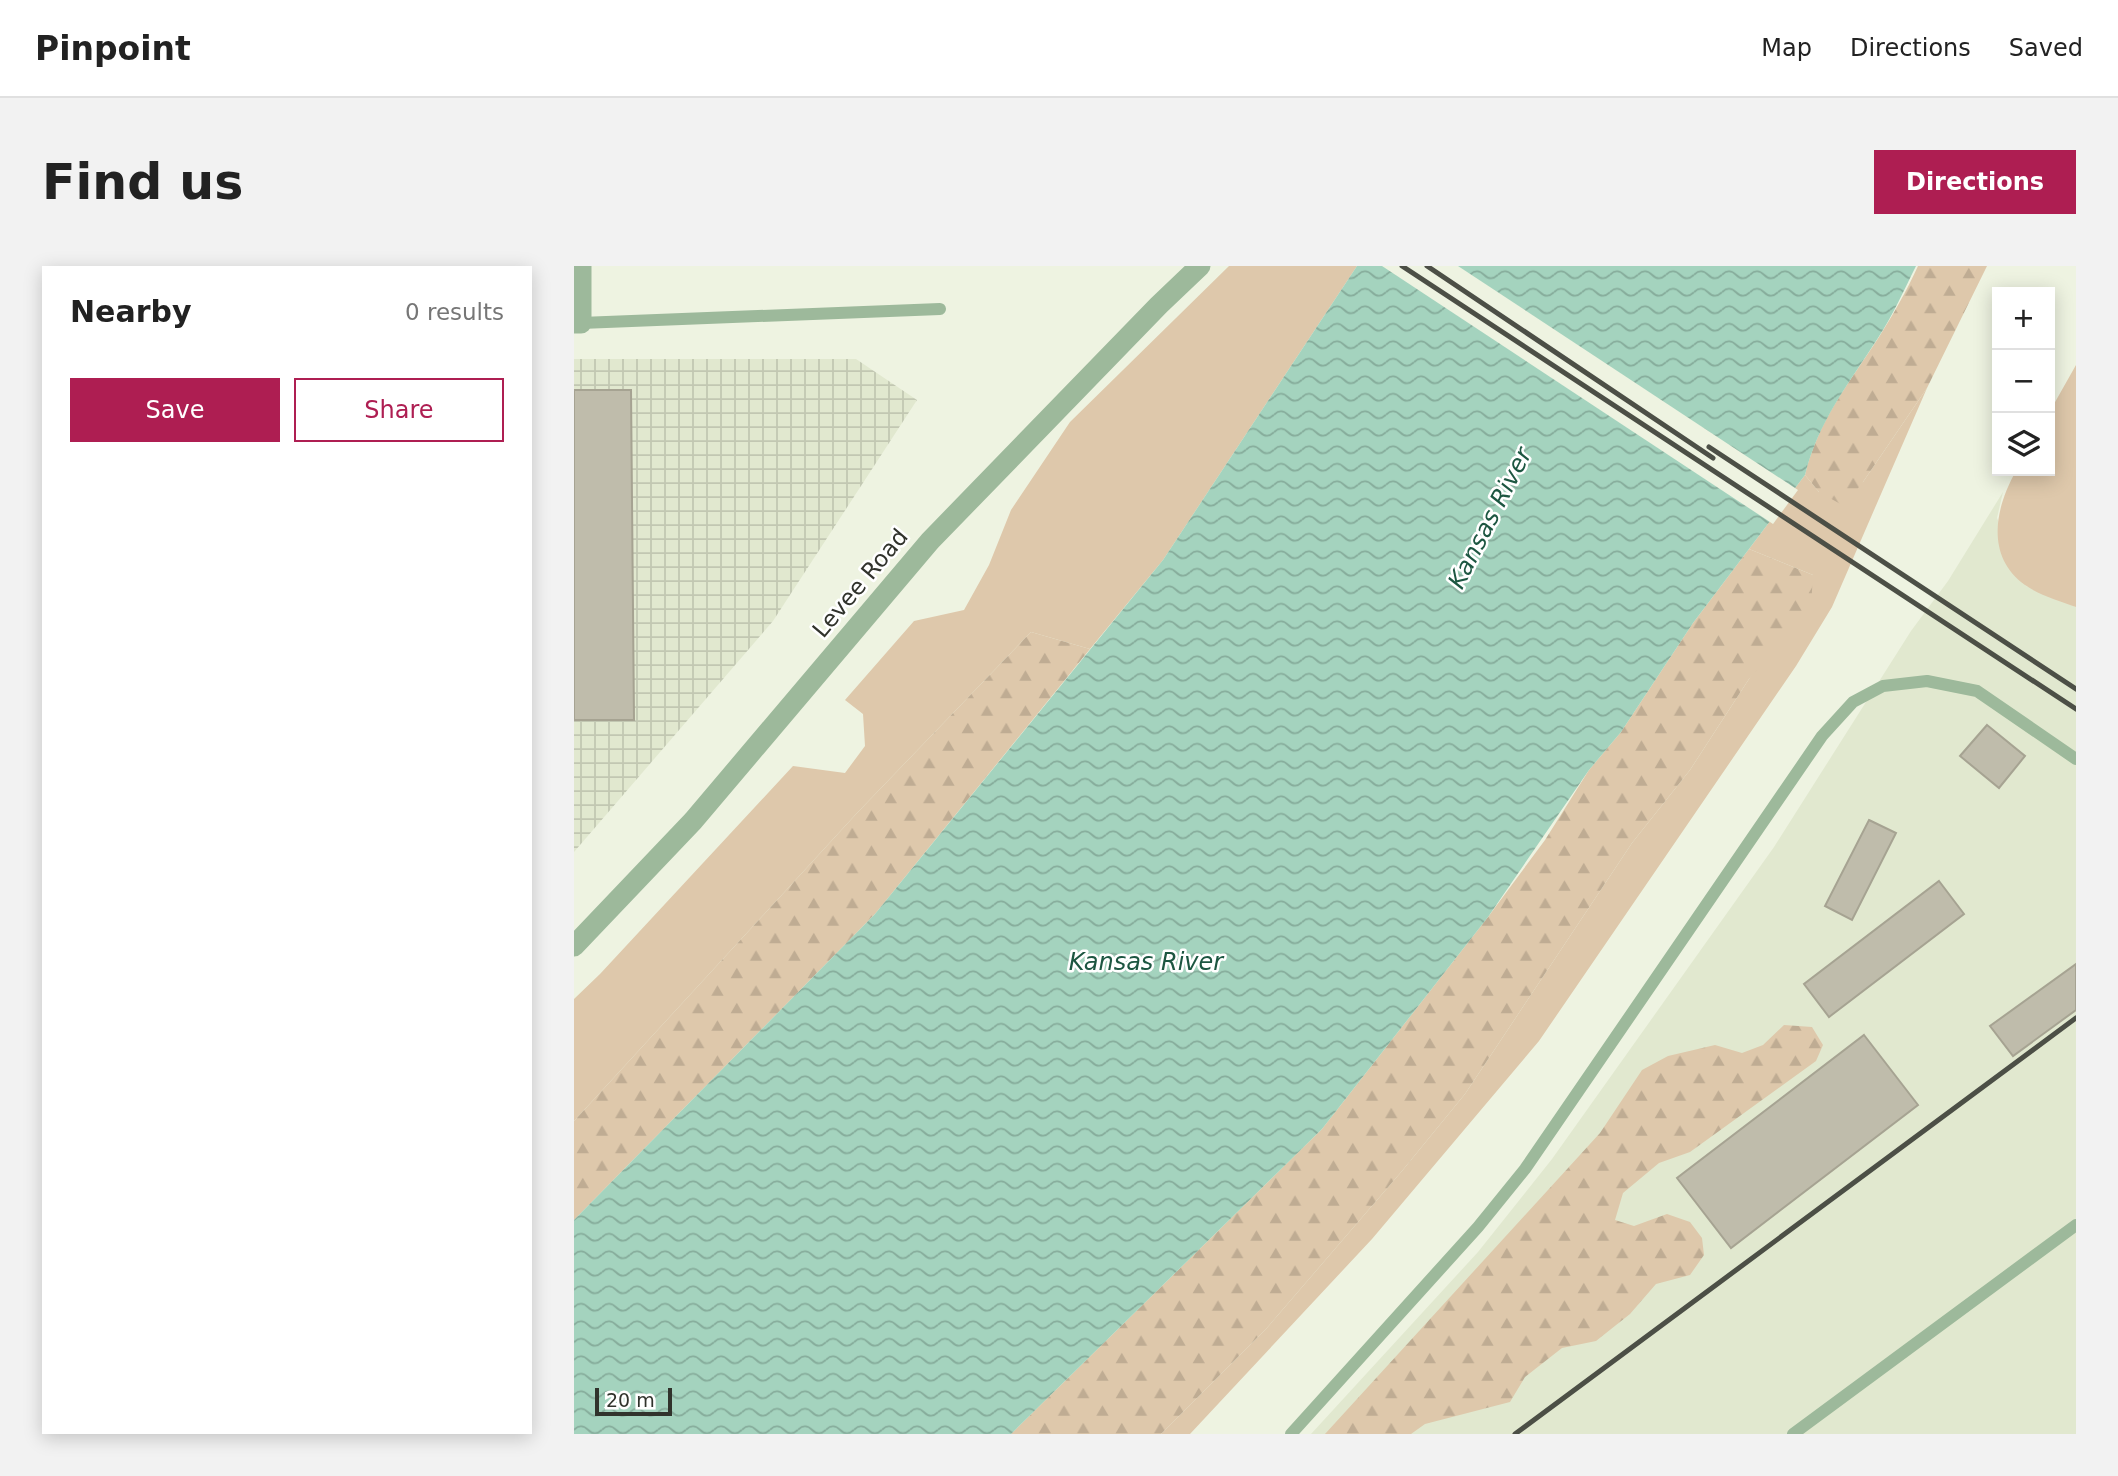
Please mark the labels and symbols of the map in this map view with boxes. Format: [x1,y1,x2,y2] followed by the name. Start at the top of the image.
[1442,441,1538,593] water label: Kansas River
[807,524,913,642] street label: Levee Road
[1069,948,1225,976] water label: Kansas River
[595,1385,672,1417] scale bar

